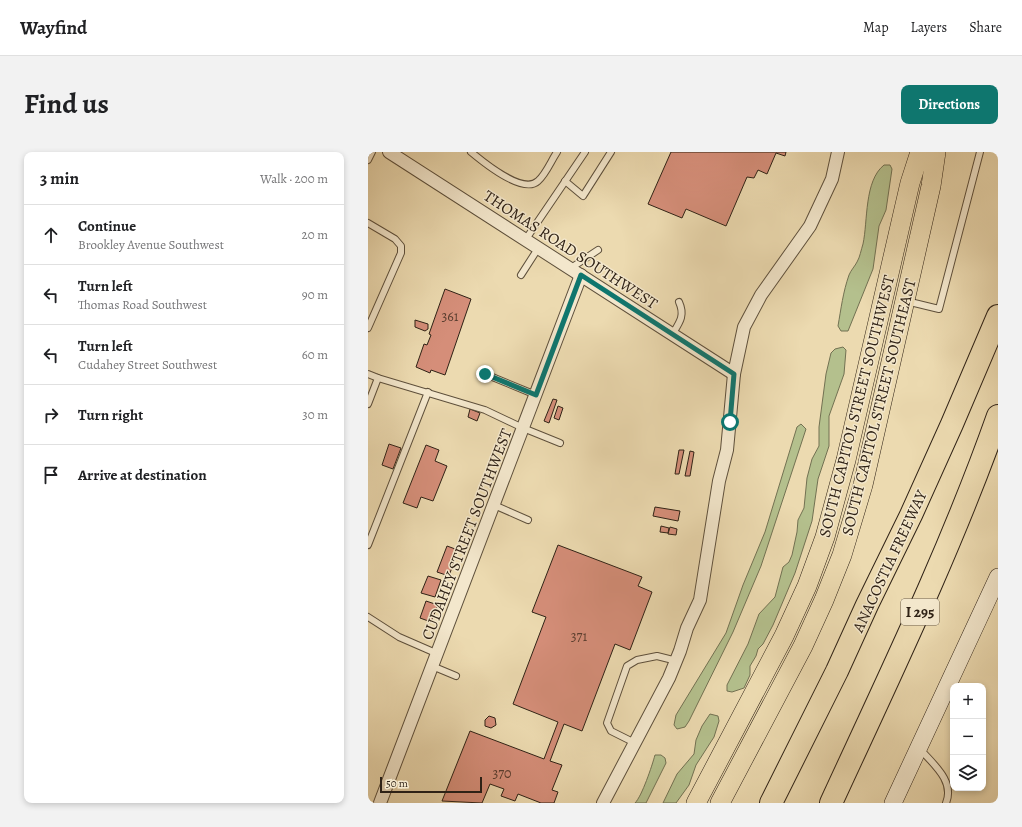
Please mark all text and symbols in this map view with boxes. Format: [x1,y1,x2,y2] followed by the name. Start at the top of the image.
[20,15,87,41] text: Wayfind
[863,18,889,37] text: Map
[911,18,947,37] text: Layers
[969,18,1002,37] text: Share
[24,85,109,123] text: Find us
[901,85,998,124] button: Directions
[40,167,79,190] text: 3 min
[260,170,328,187] text: Walk · 200 m
[479,185,662,315] street label: THOMAS ROAD SOUTHWEST
[78,216,136,236] text: Continue
[40,224,62,246] icon: ahead
[302,226,328,243] text: 20 m
[78,236,224,253] text: Brookley Avenue Southwest
[814,273,900,540] street label: SOUTH CAPITOL STREET SOUTHWEST
[78,276,133,296] text: Turn left
[836,276,922,538] street label: SOUTH CAPITOL STREET SOUTHEAST
[40,284,62,306] icon: left
[302,286,328,303] text: 90 m
[78,296,207,313] text: Thomas Road Southwest
[441,307,459,326] house number: 361
[78,336,133,356] text: Turn left
[40,344,62,366] icon: left
[302,346,328,363] text: 60 m
[78,356,217,373] text: Cudahey Street Southwest
[476,365,494,383] route end
[40,404,62,426] icon: right
[78,405,143,425] text: Turn right
[302,406,328,423] text: 30 m
[721,413,739,431] route start
[416,425,518,643] street label: CUDAHEY STREET SOUTHWEST
[40,464,62,486] icon: arrive
[78,465,207,485] text: Arrive at destination
[847,486,933,637] street label: ANACOSTIA FREEWAY
[901,599,939,625] road number: I 295
[571,627,587,646] house number: 371
[950,683,986,791] map controls
[950,683,986,719] button: +
[950,719,986,755] button: −
[950,755,986,791] button: layers
[492,764,512,783] house number: 370
[380,775,482,794] scale bar
[386,776,408,791] text: 50 m

